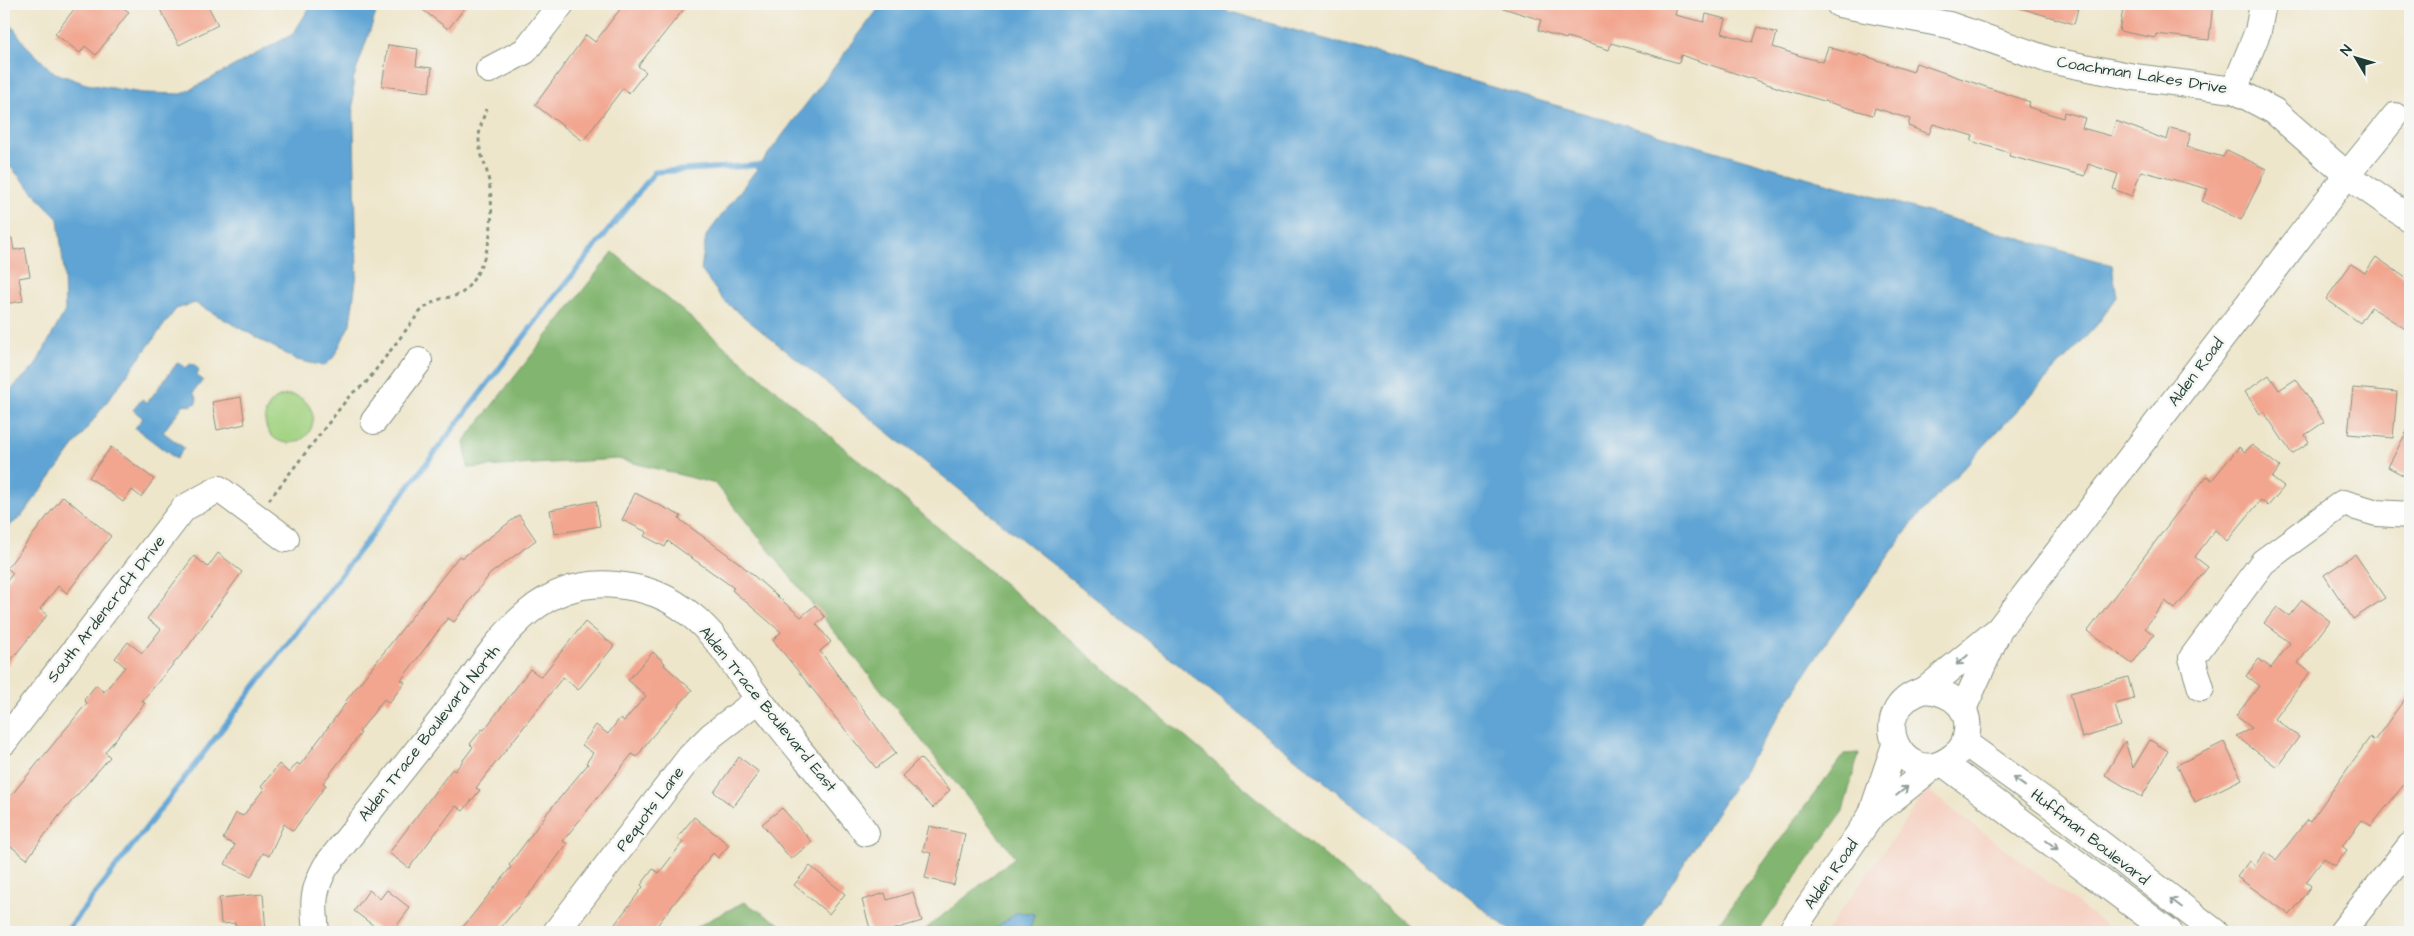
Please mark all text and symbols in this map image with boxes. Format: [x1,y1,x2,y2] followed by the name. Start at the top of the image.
[2332,32,2382,82] north arrow
[2336,41,2357,60] text: N
[2055,51,2229,99] street label: Coachman Lakes Drive
[2163,333,2229,411] street label: Alden Road
[42,531,171,687] street label: South Ardencroft Drive
[694,621,842,797] street label: Alden Trace Boulevard East
[353,640,505,826] street label: Alden Trace Boulevard North
[1956,654,1969,665] one-way arrow
[611,762,689,856] street label: Pequots Lane
[2013,777,2026,788] one-way arrow
[2026,784,2154,890] street label: Huffman Boulevard
[1896,785,1909,796] one-way arrow
[1799,835,1863,913] street label: Alden Road
[2045,839,2058,850] one-way arrow
[2170,897,2183,908] one-way arrow

